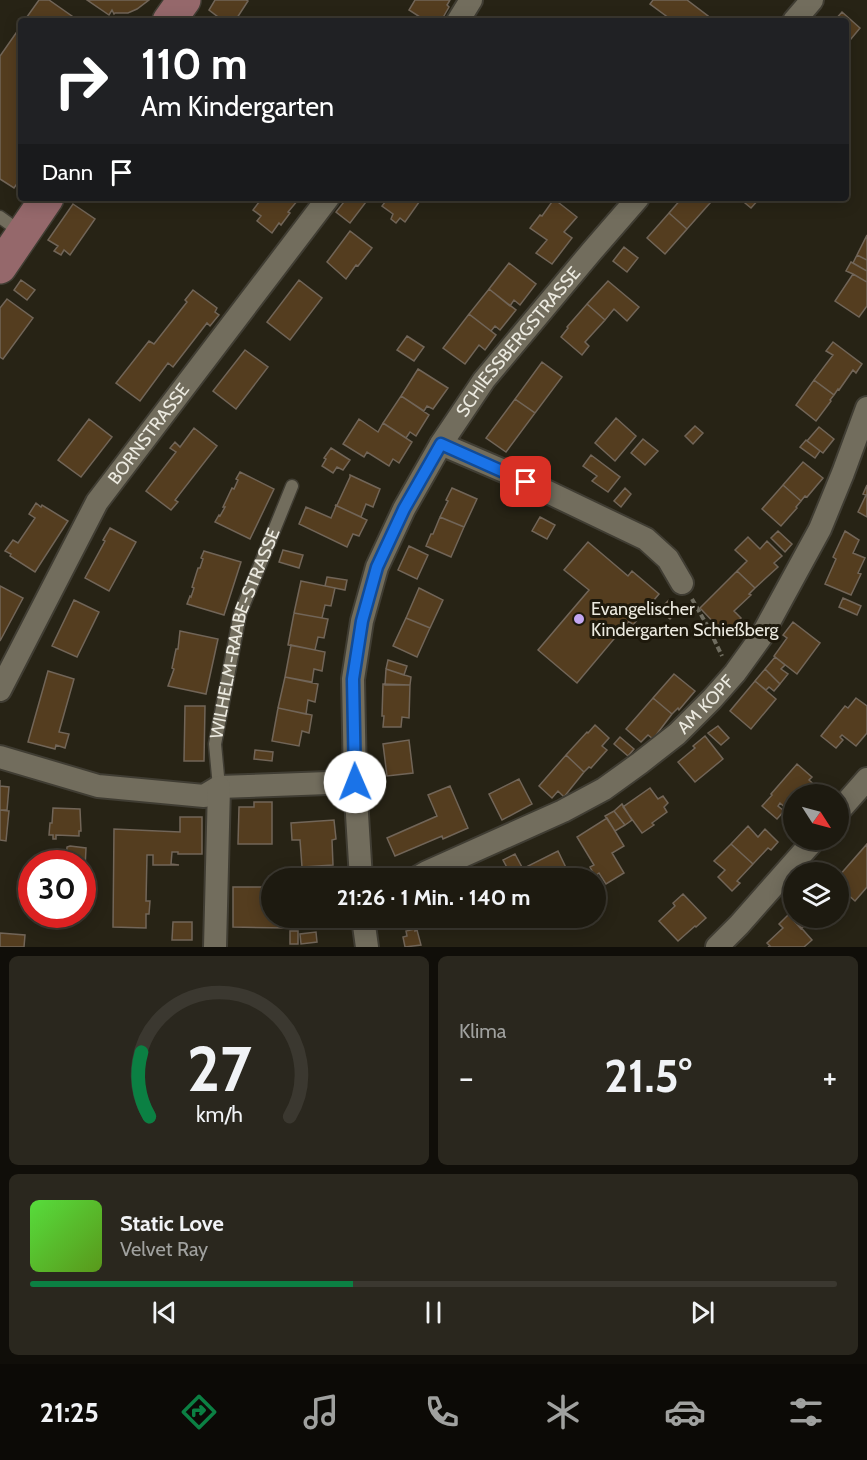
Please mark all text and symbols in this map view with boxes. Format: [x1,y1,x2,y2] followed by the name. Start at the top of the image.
[141,38,248,90] text: 110 m
[42,42,120,120] icon: right
[141,90,334,123] text: Am Kindergarten
[105,156,138,189] icon: arrive
[42,159,93,186] text: Dann
[451,262,585,421] street label: SCHIESSBERGSTRASSE
[103,379,194,489] street label: BORNSTRASSE
[500,456,551,507] pin
[509,465,542,498] icon: arrive
[205,525,285,741] street label: WILHELM-RAABE-STRASSE
[591,598,780,641] place label: Evangelischer Kindergarten Schießberg
[572,612,586,626] marker: Evangelischer Kindergarten Schießberg
[672,670,739,739] street label: AM KOPF
[323,750,387,814] position arrow
[783,784,849,850] north arrow
[783,784,849,928] map controls
[18,850,96,928] speed limit sign: 30
[783,862,849,928] button: layers
[337,884,530,911] text: 21:26 · 1 Min. · 140 m
[459,1019,506,1043] text: Klima
[187,1031,252,1107] text: 27
[604,1049,692,1103] text: 21.5°
[459,1057,474,1097] text: −
[822,1057,837,1097] text: +
[196,1102,242,1128] text: km/h
[120,1210,224,1237] text: Static Love
[120,1237,208,1261] text: Velvet Ray
[148,1296,181,1329] icon: previous
[417,1296,450,1329] icon: pause
[686,1296,719,1329] icon: next
[178,1391,220,1433] icon: directions
[300,1391,342,1433] icon: music
[421,1391,463,1433] icon: phone
[542,1391,584,1433] icon: climate
[664,1391,706,1433] icon: car
[785,1391,827,1433] icon: filters
[40,1396,99,1429] text: 21:25

